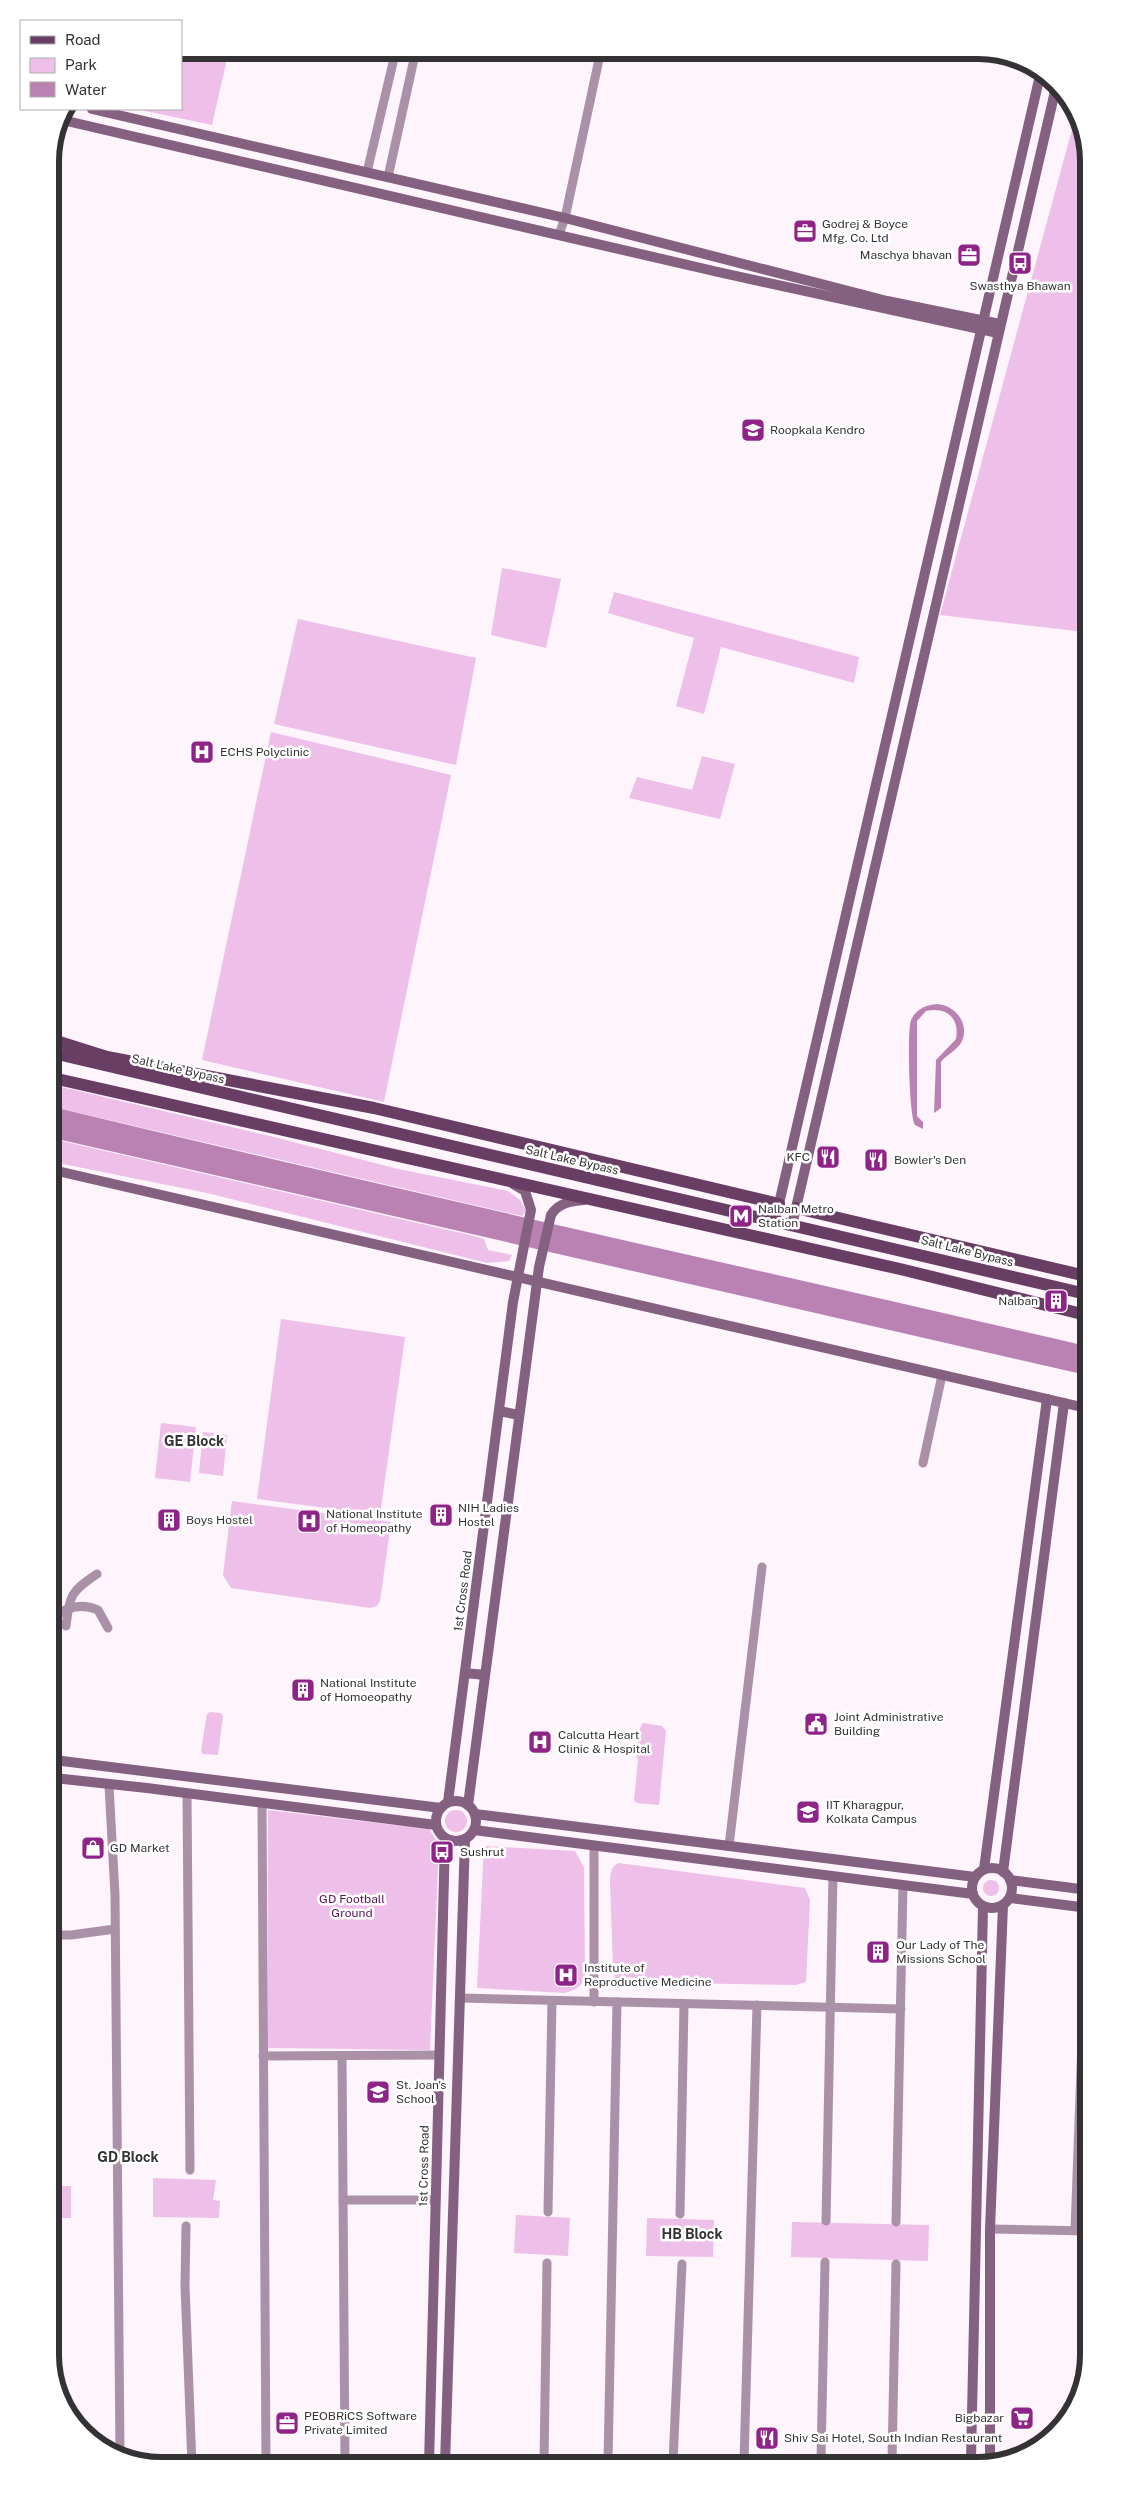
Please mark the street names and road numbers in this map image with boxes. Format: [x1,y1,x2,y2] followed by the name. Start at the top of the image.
[130,1051,226,1087] street label: Salt Lake Bypass
[524,1142,620,1178] street label: Salt Lake Bypass
[919,1233,1015,1269] street label: Salt Lake Bypass
[451,1550,475,1632] street label: 1st Cross Road
[416,2125,432,2207] street label: 1st Cross Road

